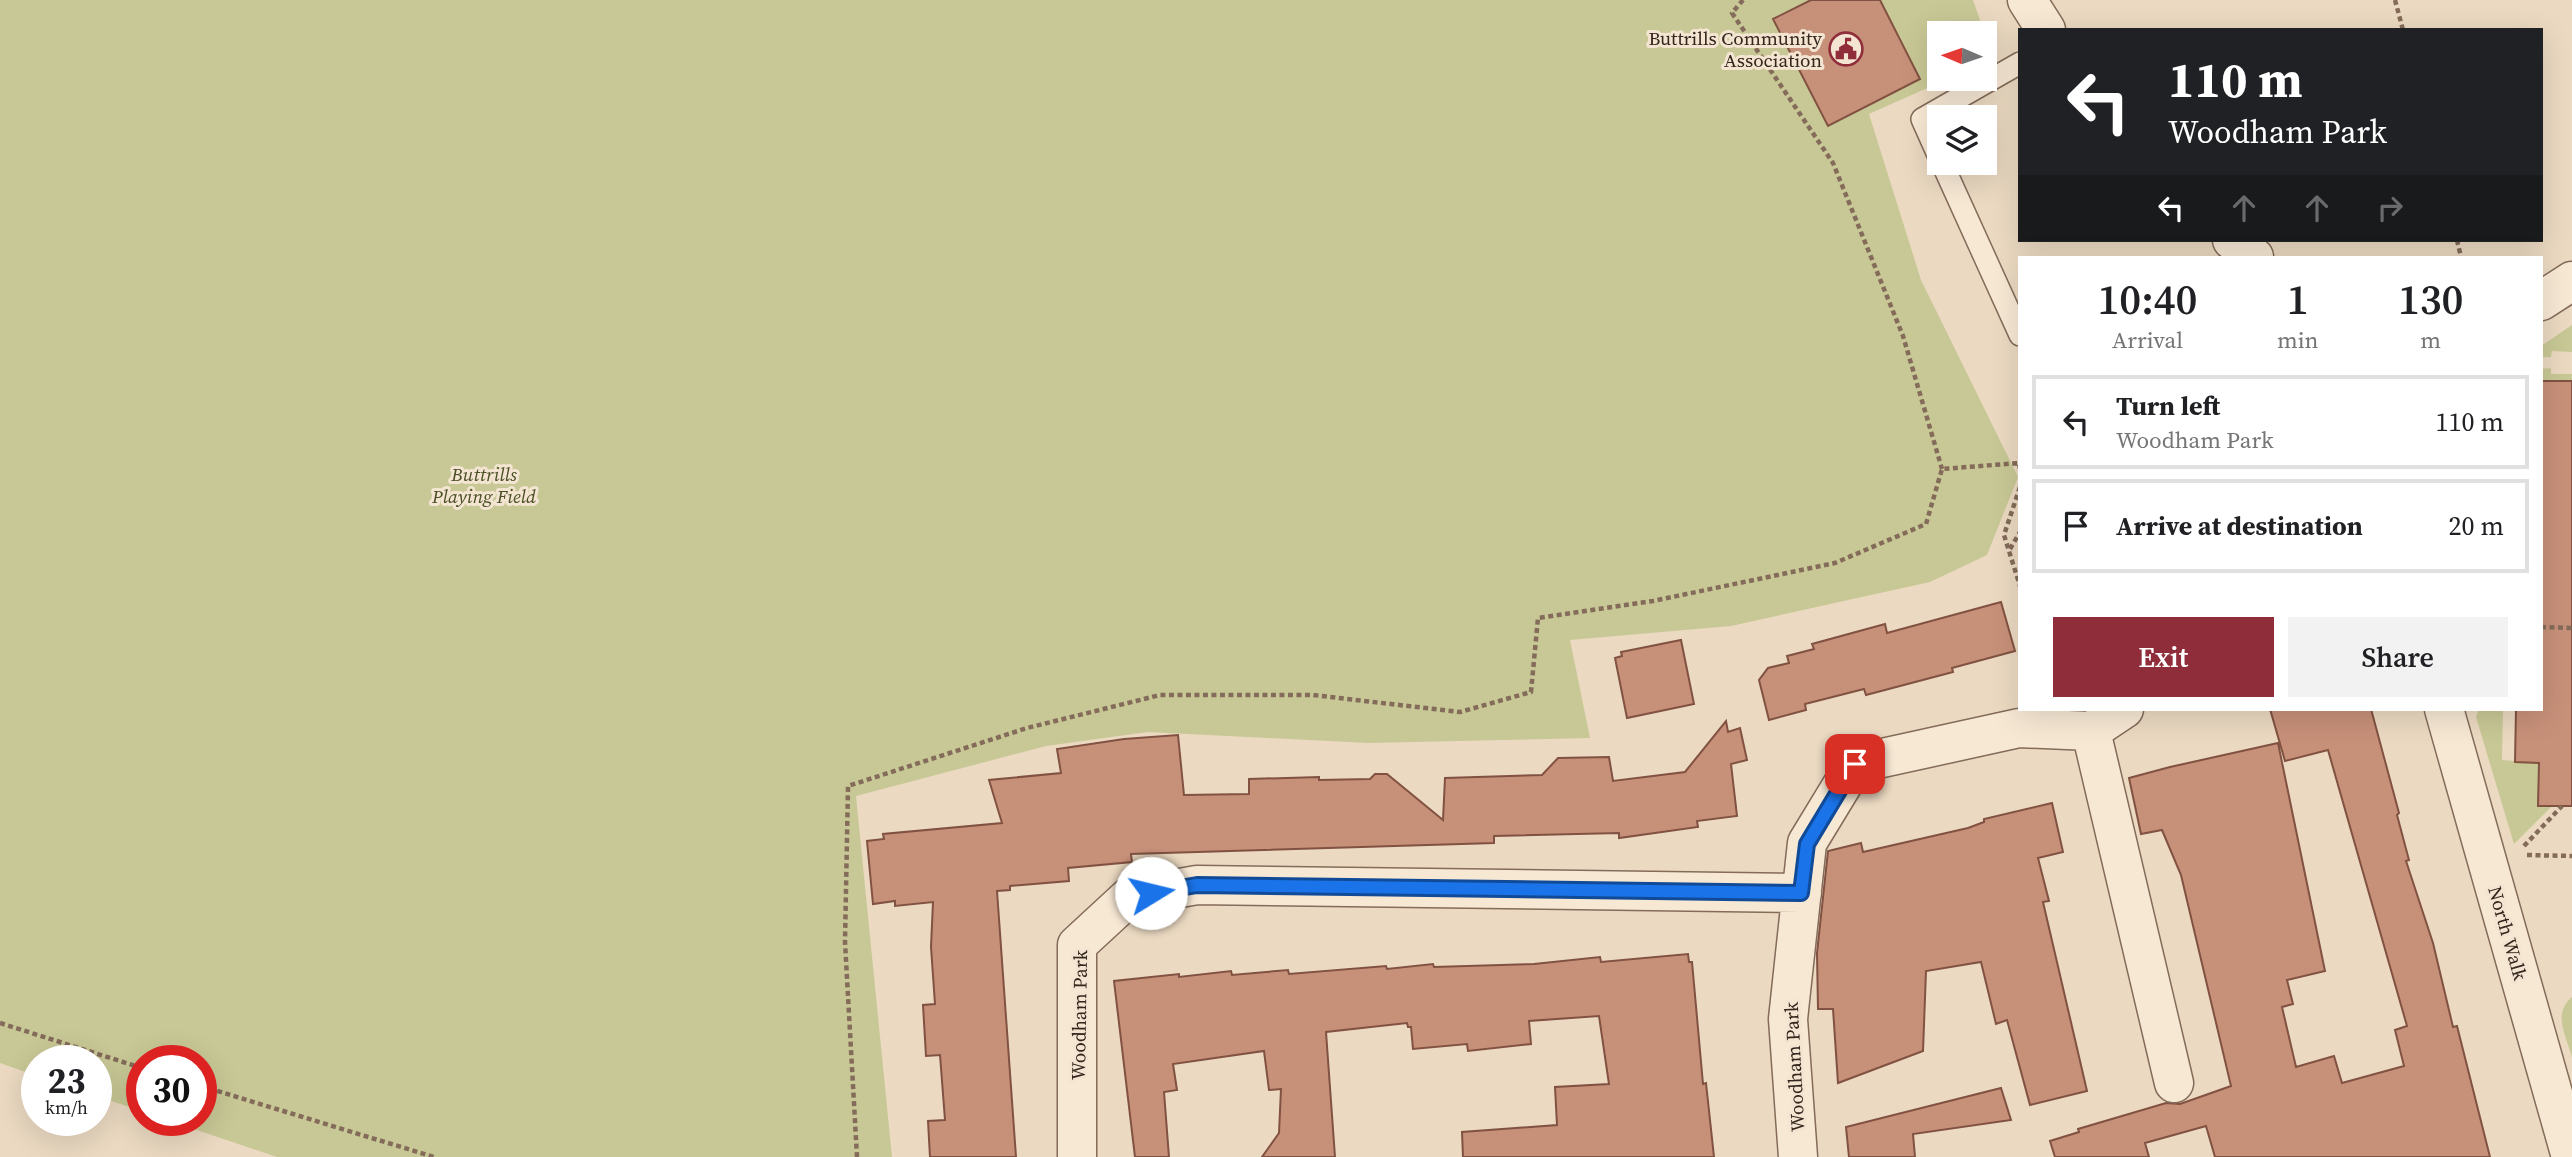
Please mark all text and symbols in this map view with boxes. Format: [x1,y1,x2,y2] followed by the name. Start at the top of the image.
[1927,21,1997,91] north arrow
[1927,21,1997,175] map controls
[1648,25,1822,73] place label: Buttrills Community Association
[1827,30,1865,68] public building icon: Buttrills Community Association
[2168,46,2303,113] text: 110 m
[2053,56,2144,147] icon: left
[1927,105,1997,175] button: layers
[2168,110,2387,154] text: Woodham Park
[2152,189,2190,227] icon: left
[2225,189,2263,227] icon: ahead
[2298,189,2336,227] icon: ahead
[2371,189,2409,227] icon: right
[2097,270,2197,328] text: 10:40
[2287,270,2309,328] text: 1
[2398,270,2463,328] text: 130
[2112,324,2183,356] text: Arrival
[2277,324,2318,356] text: min
[2420,324,2441,356] text: m
[2116,388,2220,424] text: Turn left
[2057,403,2095,441] icon: left
[2436,404,2504,440] text: 110 m
[2116,424,2273,456] text: Woodham Park
[431,461,536,509] park label: Buttrills Playing Field
[2057,507,2095,545] icon: arrive
[2116,508,2363,544] text: Arrive at destination
[2449,508,2504,544] text: 20 m
[2053,617,2274,697] button: Exit
[2288,617,2508,697] button: Share
[1825,734,1885,794] pin
[1836,745,1874,783] icon: arrive
[1114,856,1188,930] position arrow
[2482,883,2534,984] street label: North Walk
[1065,949,1093,1080] street label: Woodham Park
[1778,1001,1810,1133] street label: Woodham Park
[126,1045,217,1136] speed limit sign: 30
[48,1057,85,1105] text: 23
[45,1095,88,1120] text: km/h

